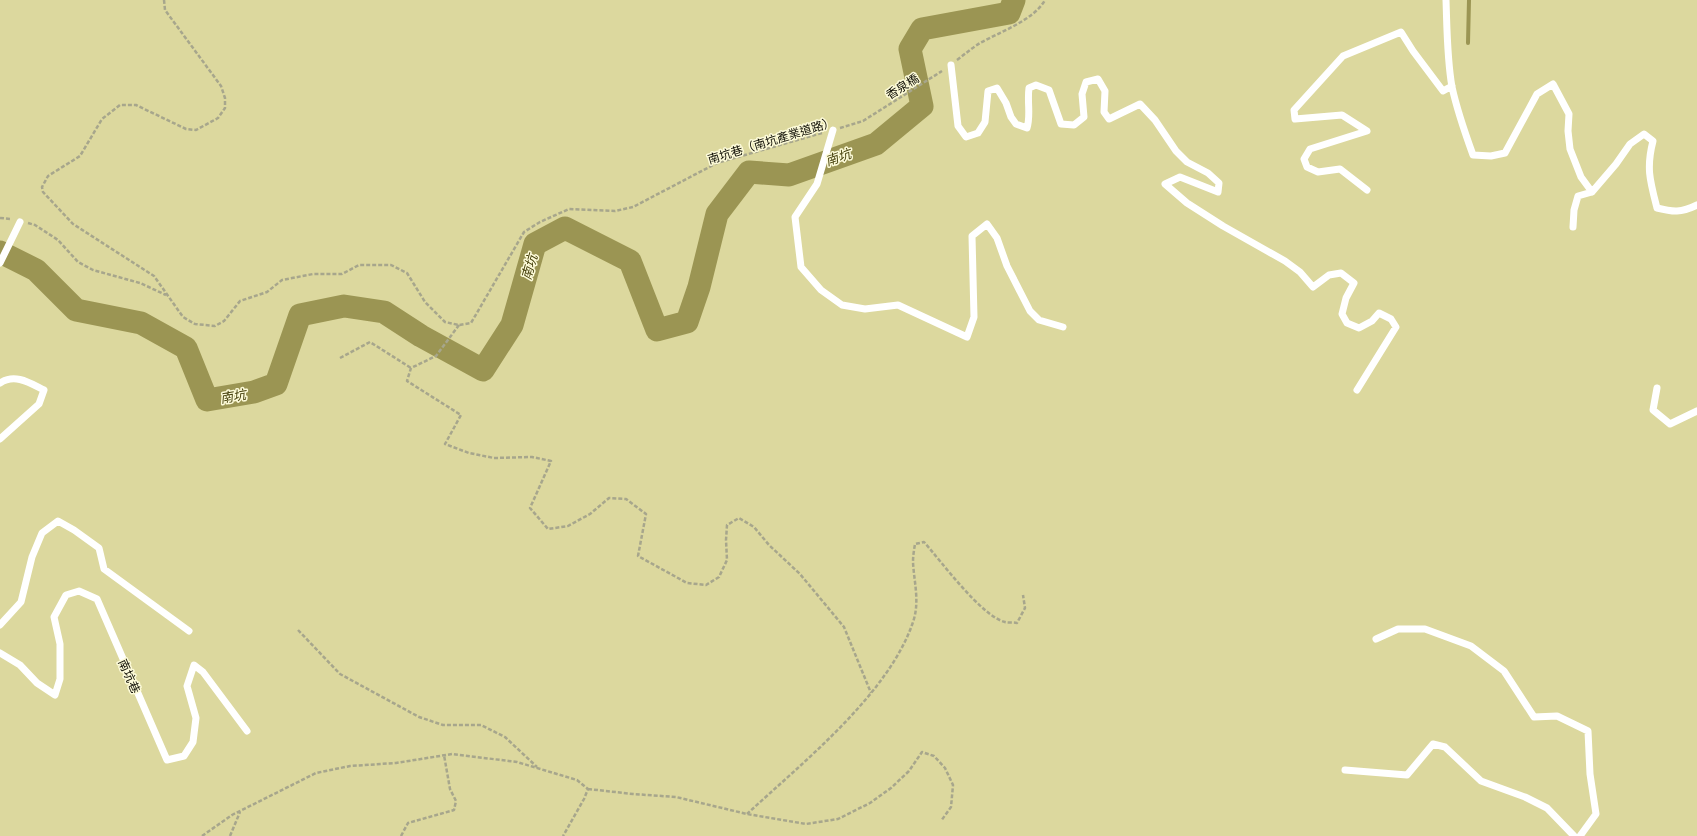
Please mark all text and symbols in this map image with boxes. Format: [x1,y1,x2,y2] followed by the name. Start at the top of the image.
[883,71,921,101] street label: 香泉橋
[706,114,836,166] street label: 南坑巷（南坑產業道路）
[823,145,855,169] water label: 南坑
[518,250,541,282] water label: 南坑
[219,386,249,406] water label: 南坑
[116,657,144,695] street label: 南坑巷

